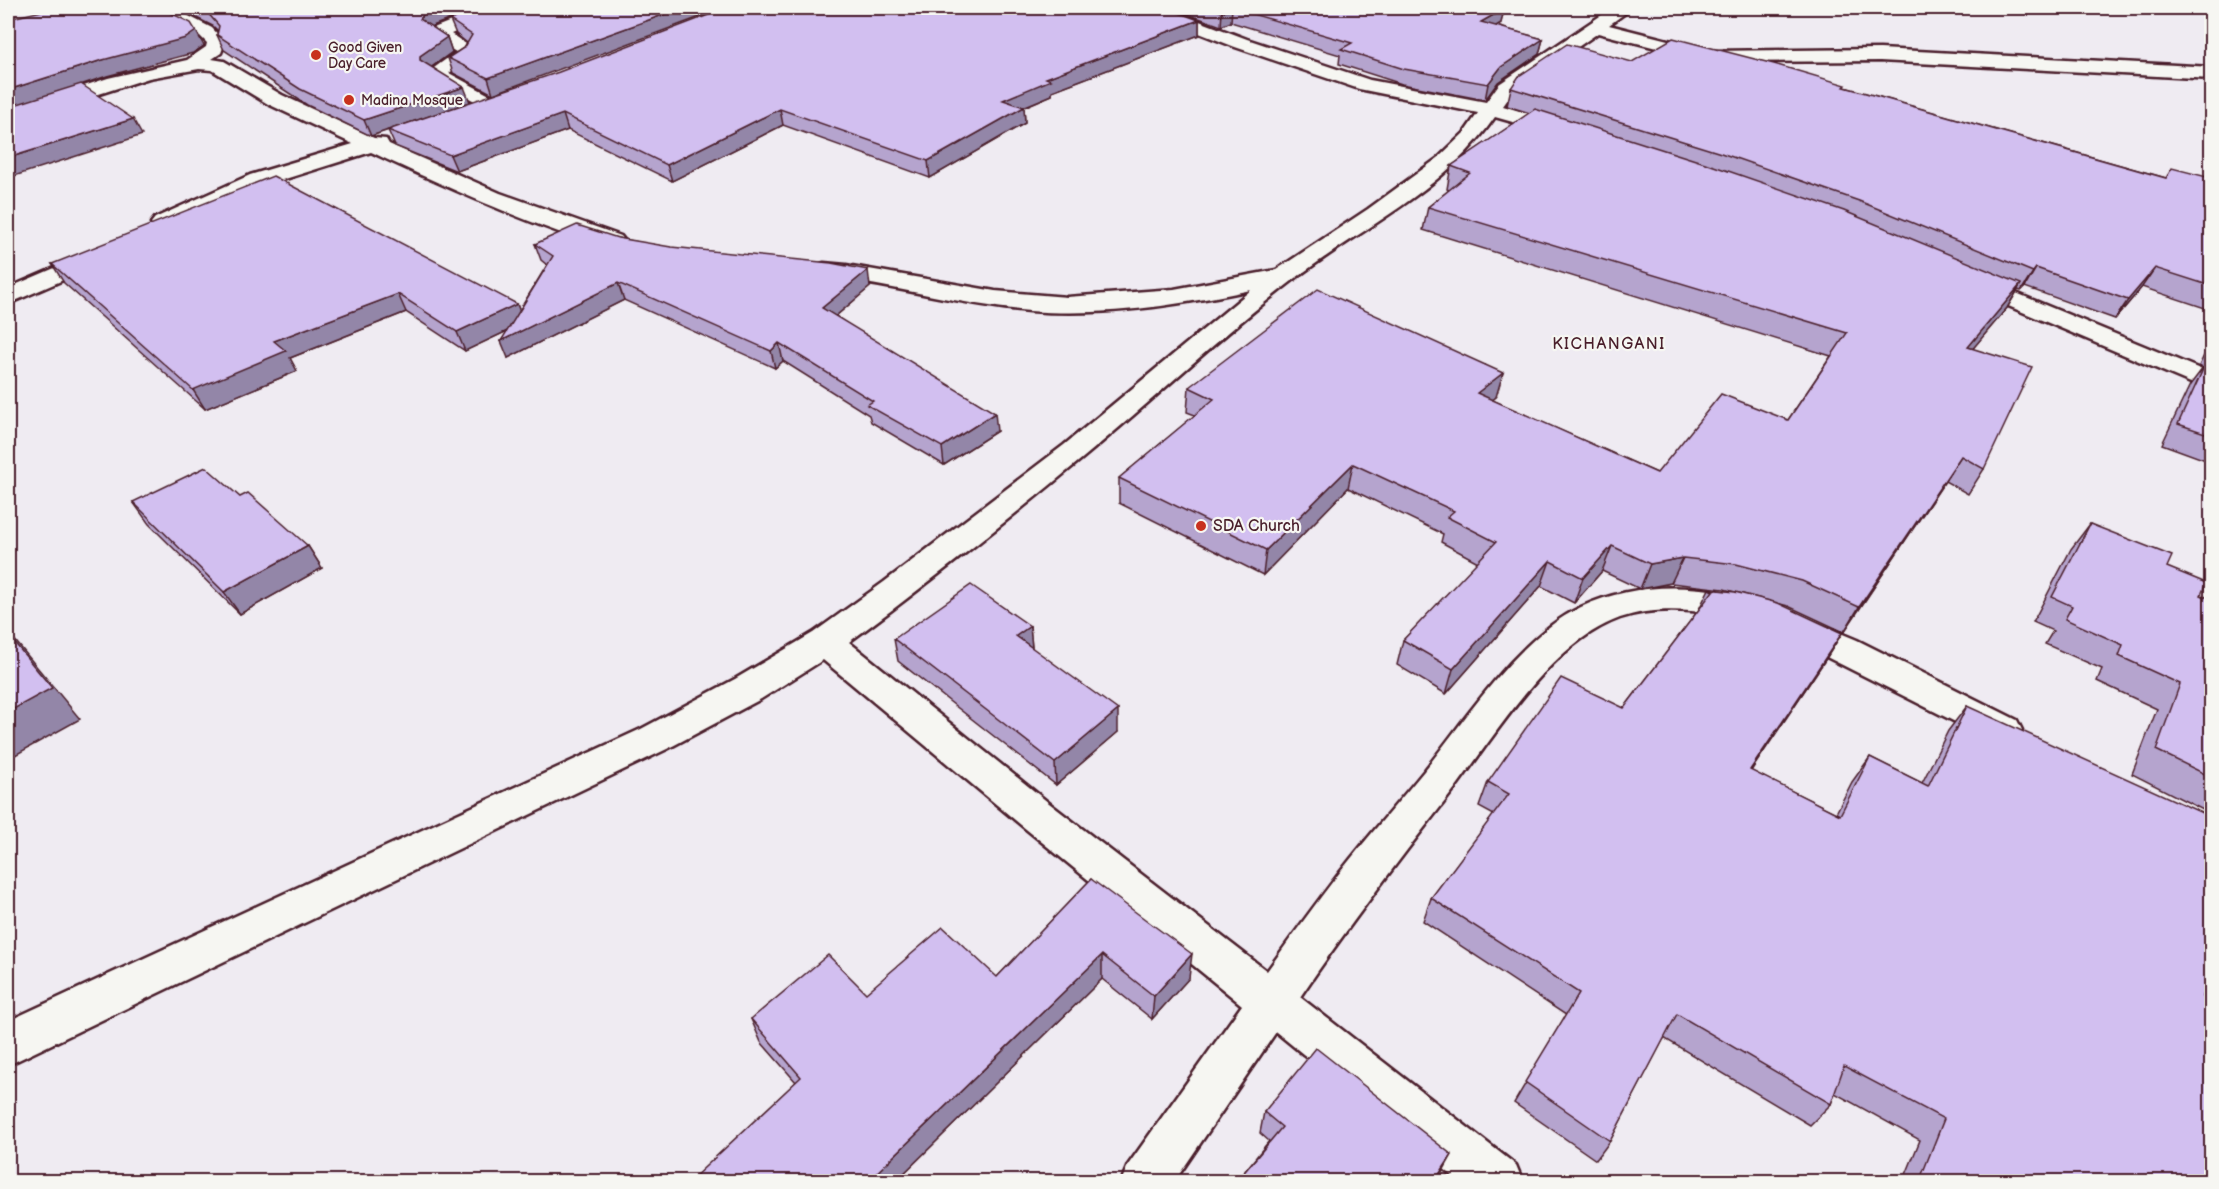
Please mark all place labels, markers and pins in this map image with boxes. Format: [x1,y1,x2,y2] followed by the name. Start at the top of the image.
[328,39,402,72] place label: Good Given Day Care
[309,48,323,62] marker: Good Given Day Care
[361,92,463,109] place label: Madina Mosque
[342,93,356,107] marker: Madina Mosque
[1213,517,1300,536] place label: SDA Church
[1194,519,1208,533] marker: SDA Church

